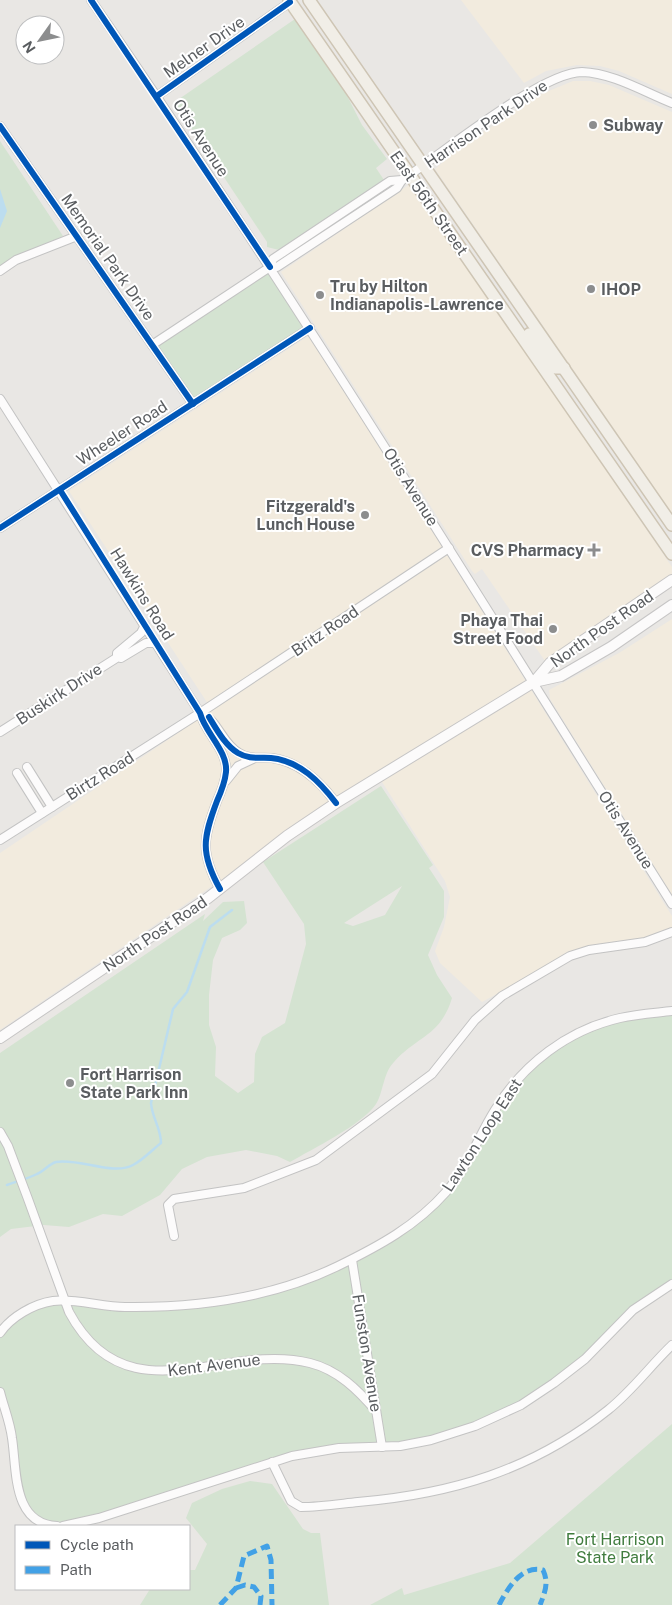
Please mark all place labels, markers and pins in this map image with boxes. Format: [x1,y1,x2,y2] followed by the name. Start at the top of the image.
[603,116,663,135] place label: Subway
[587,119,599,131] marker: Subway
[330,277,504,314] place label: Tru by Hilton Indianapolis-Lawrence
[601,280,641,299] place label: IHOP
[585,283,597,295] marker: IHOP
[314,289,326,301] marker: Tru by Hilton Indianapolis-Lawrence
[256,497,355,534] place label: Fitzgerald's Lunch House
[359,509,371,521] marker: Fitzgerald's Lunch House
[471,541,584,560] place label: CVS Pharmacy
[588,544,600,556] marker: CVS Pharmacy
[453,611,543,648] place label: Phaya Thai Street Food
[547,623,559,635] marker: Phaya Thai Street Food
[80,1065,188,1102] place label: Fort Harrison State Park Inn
[64,1077,76,1089] marker: Fort Harrison State Park Inn

